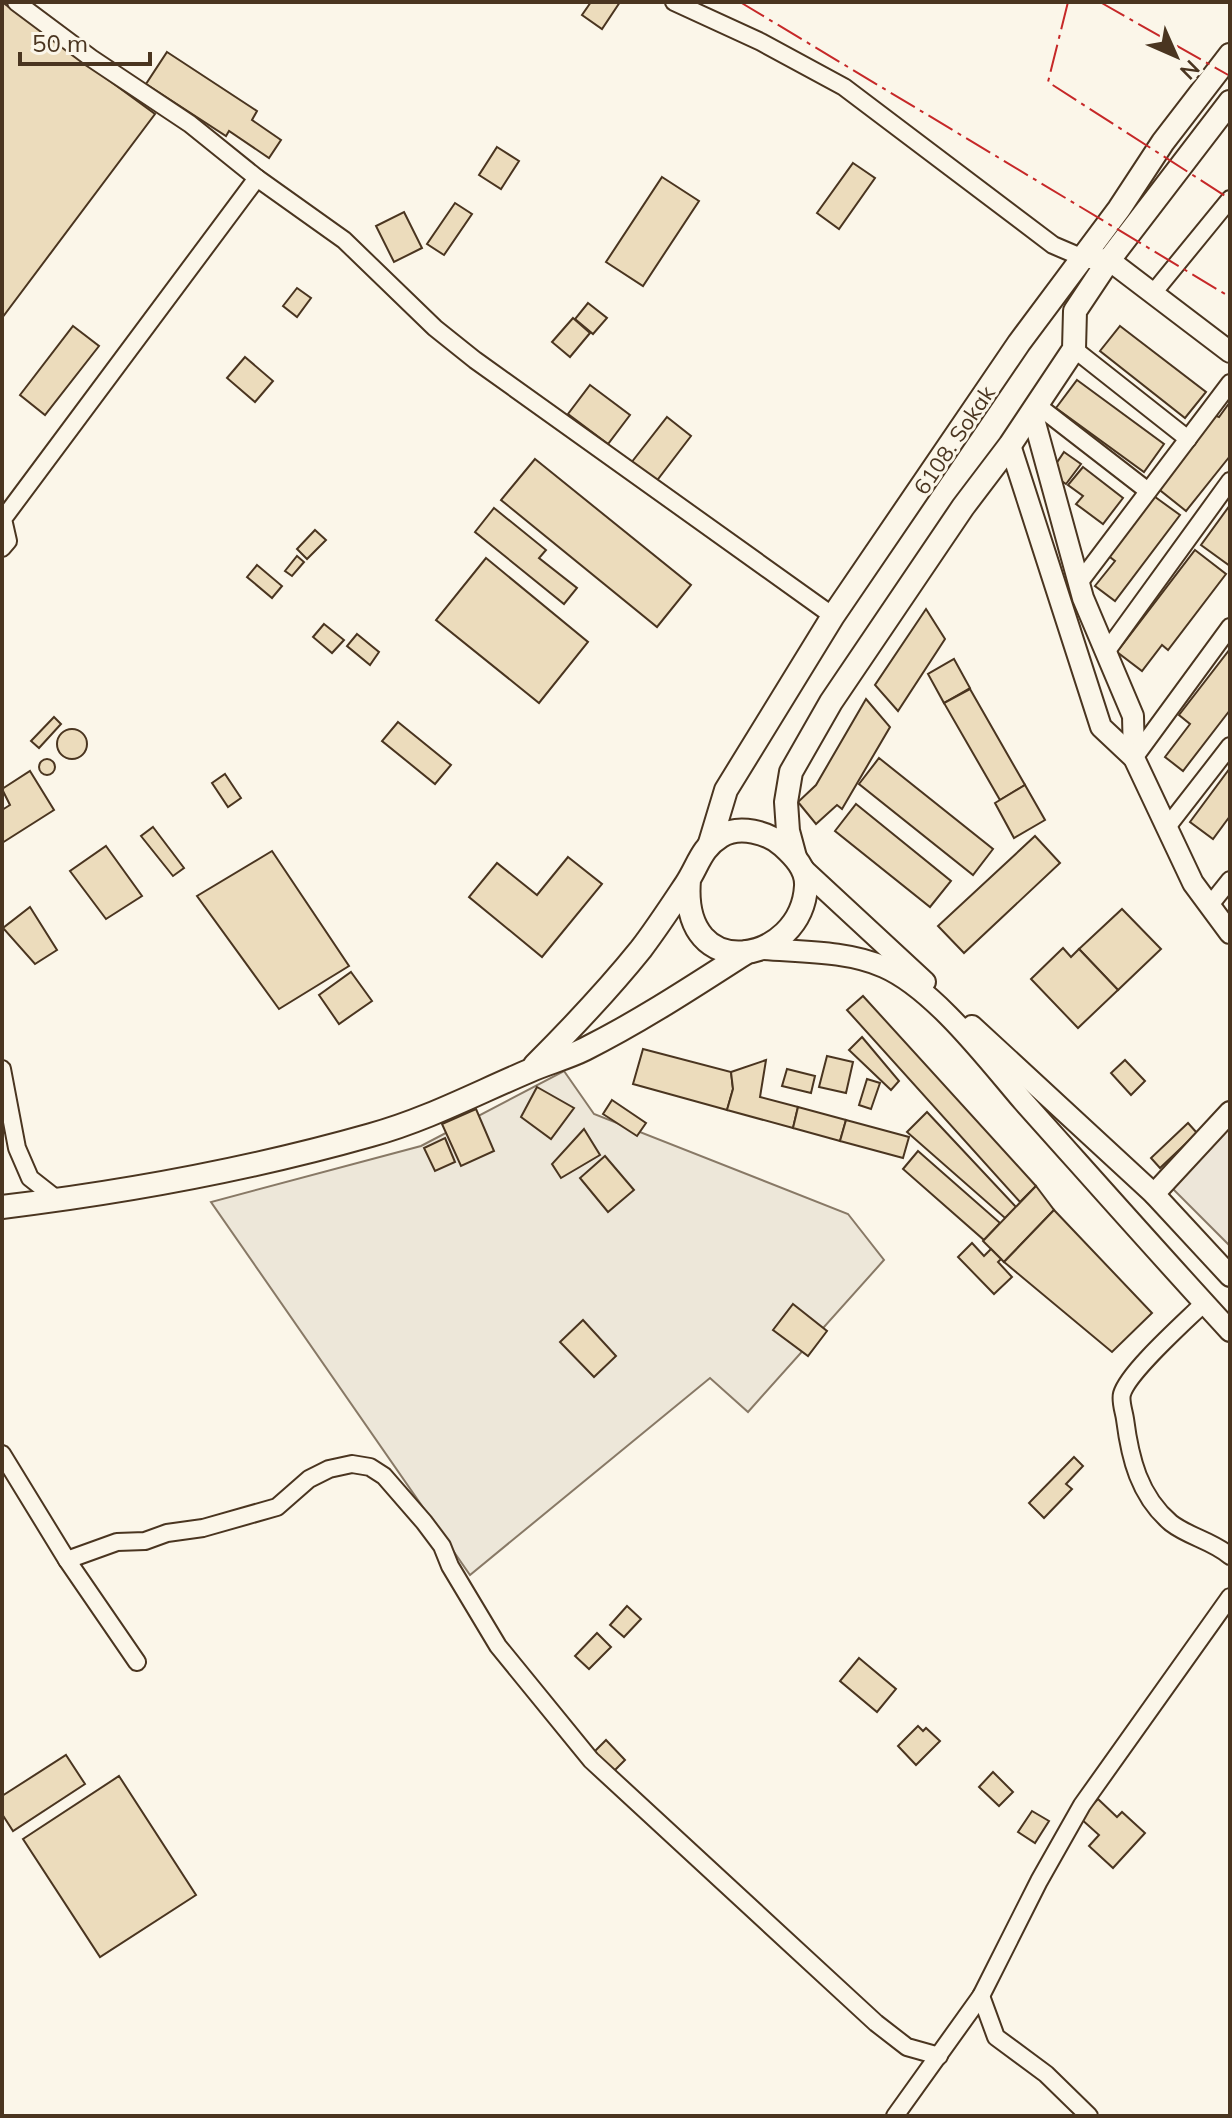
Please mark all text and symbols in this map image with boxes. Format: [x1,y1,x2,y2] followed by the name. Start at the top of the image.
[20,16,150,66] scale bar
[1136,16,1216,96] north arrow
[32,28,88,58] text: 50 m
[1174,54,1206,86] text: N
[907,380,1001,500] street label: 6108. Sokak

